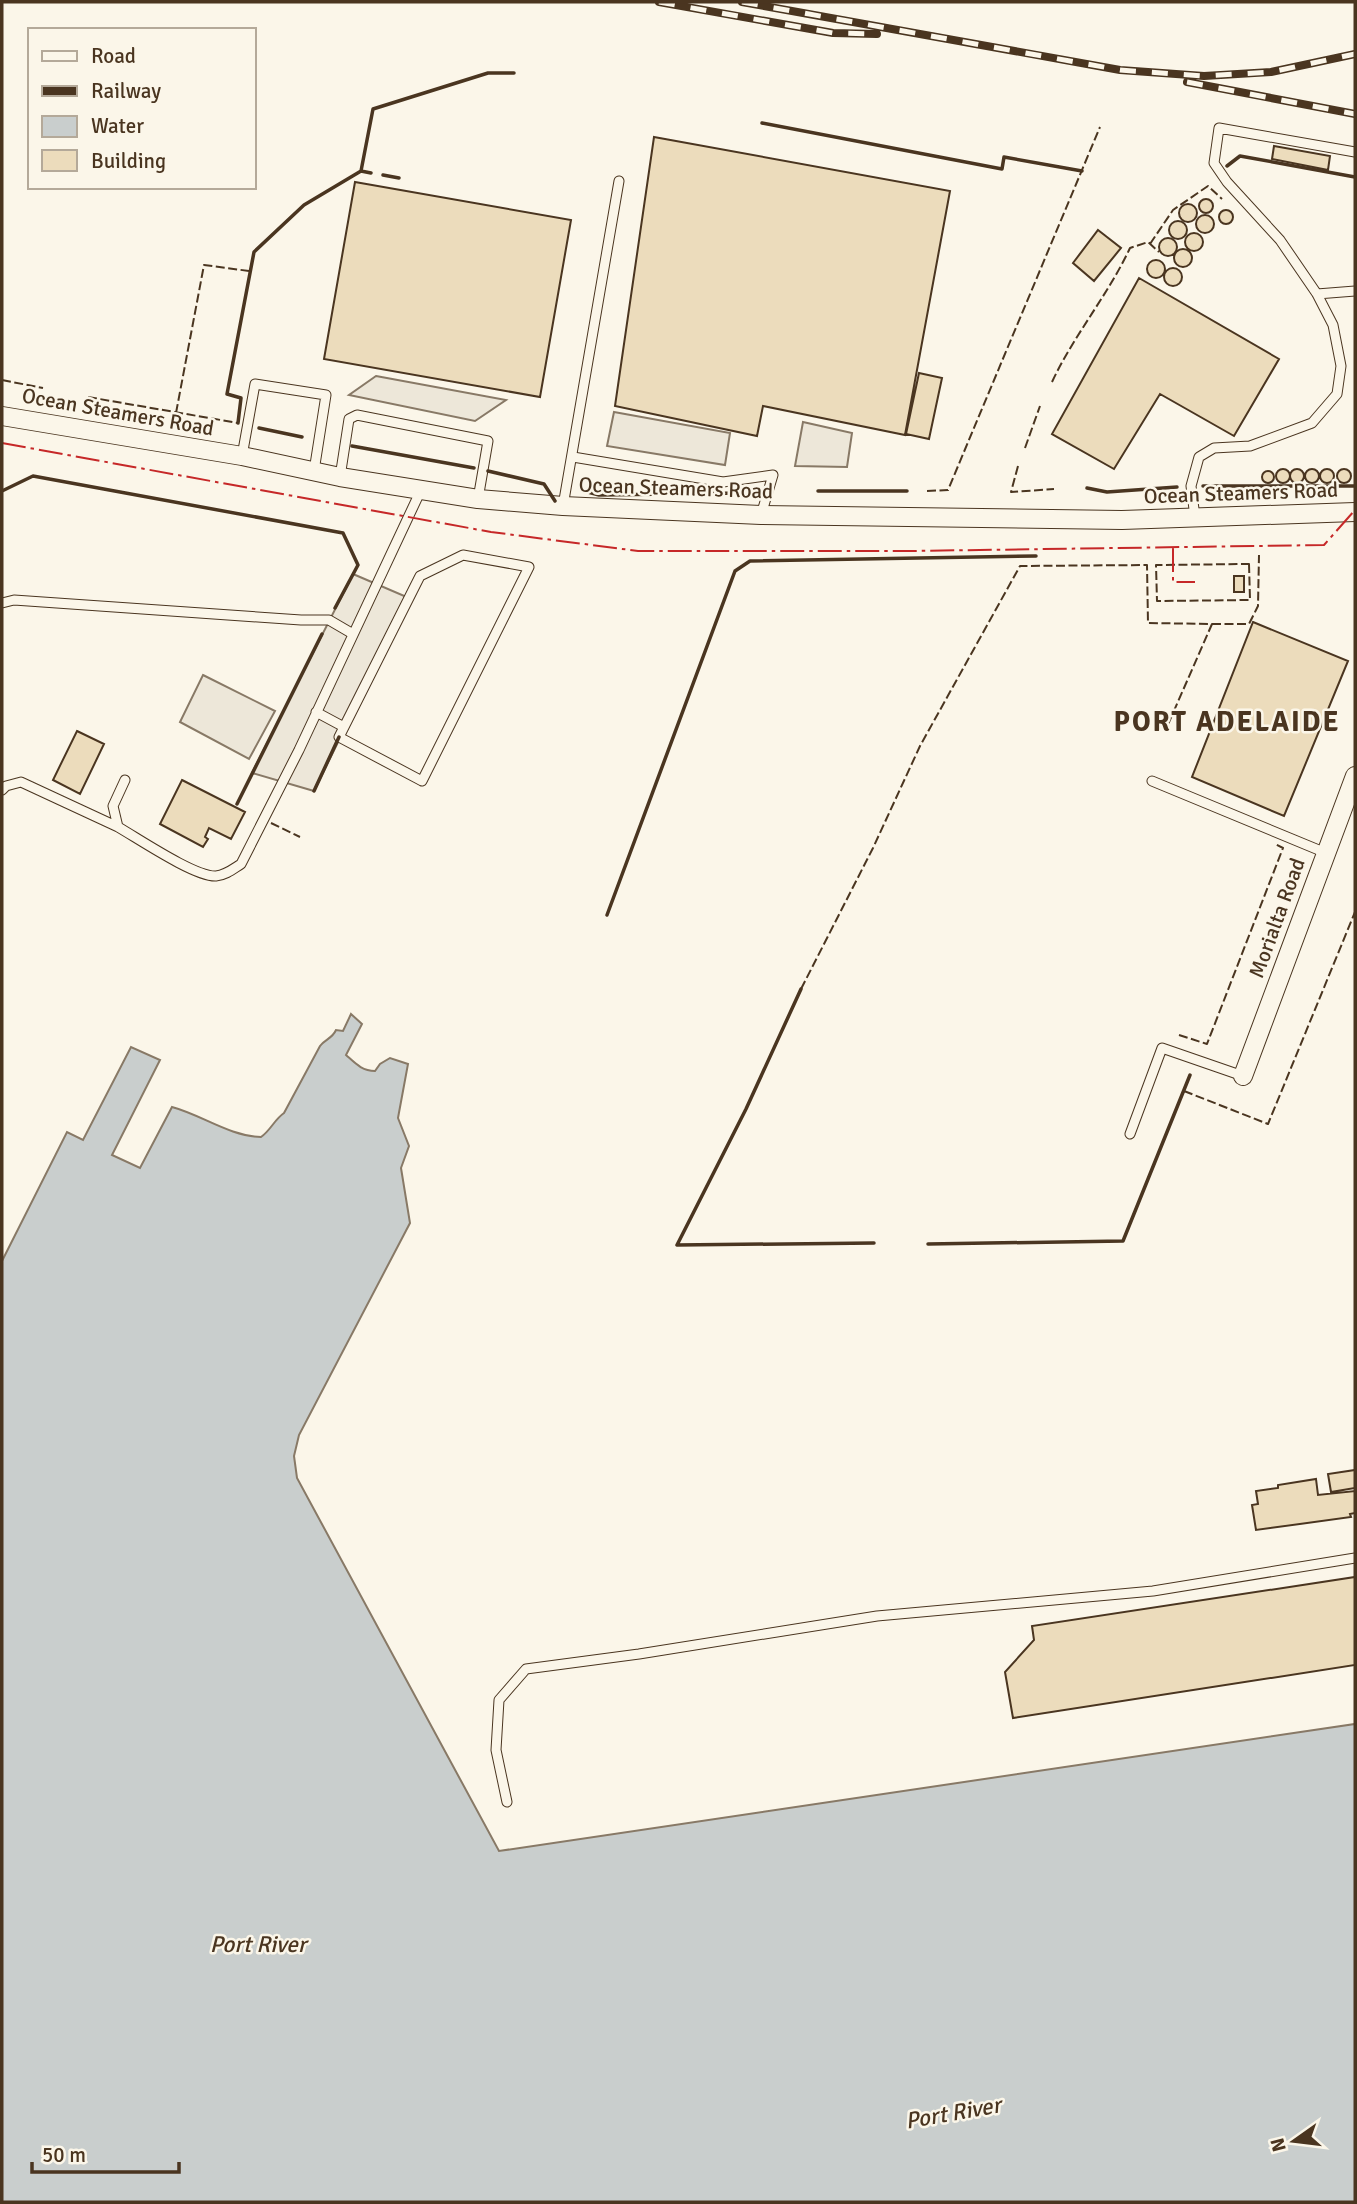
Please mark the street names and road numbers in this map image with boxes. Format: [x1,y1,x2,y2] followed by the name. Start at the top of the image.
[20,382,216,442] street label: Ocean Steamers Road
[578,472,774,504] street label: Ocean Steamers Road
[1143,477,1339,509] street label: Ocean Steamers Road
[1243,854,1311,982] street label: Morialta Road

